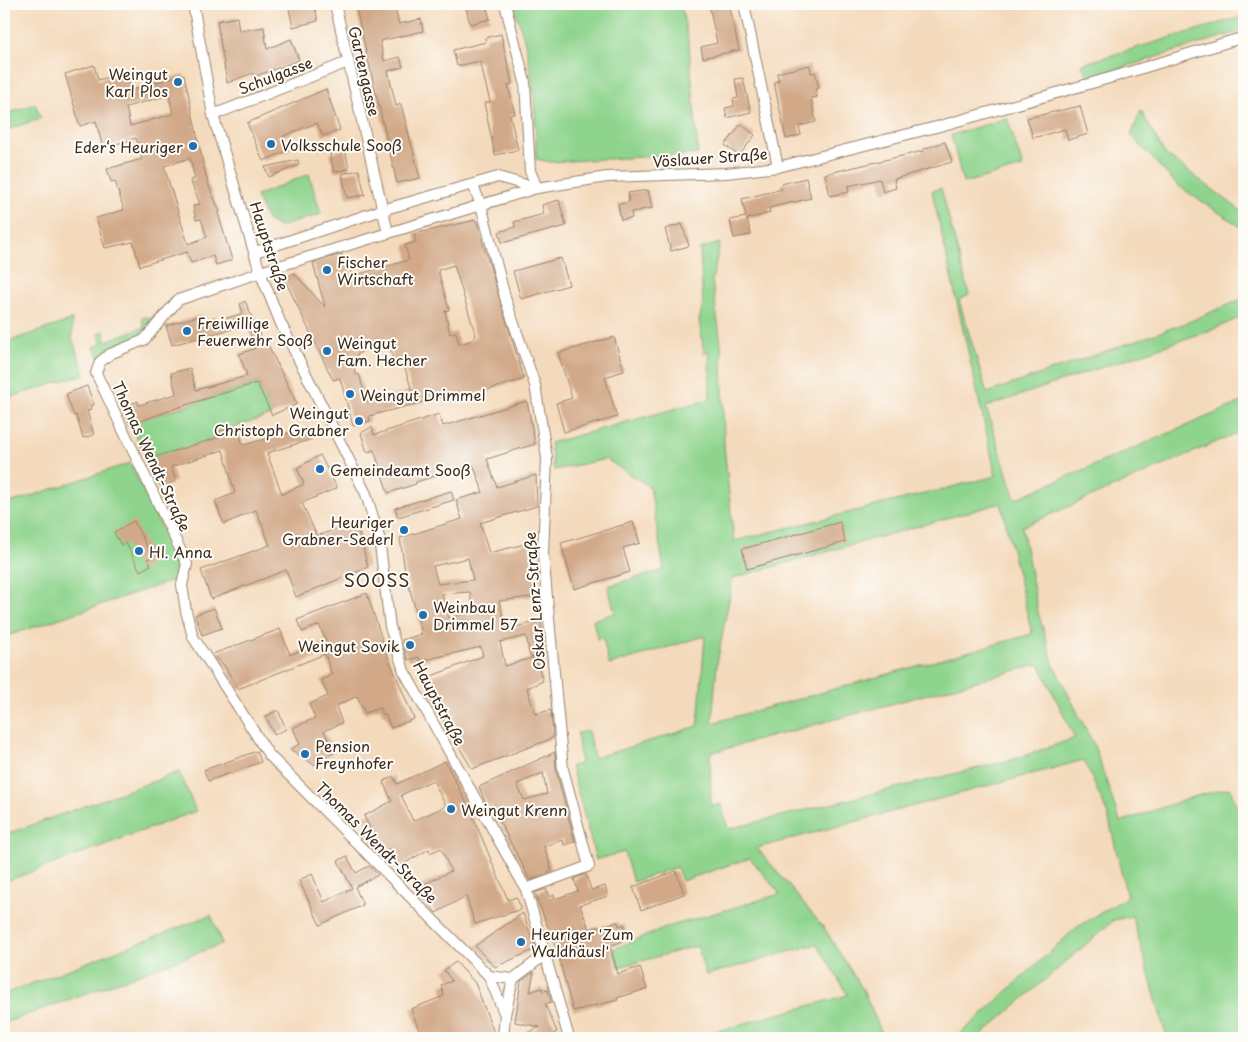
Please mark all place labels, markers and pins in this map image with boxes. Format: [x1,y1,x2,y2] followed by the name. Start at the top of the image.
[105,62,168,102] place label: Weingut Karl Plos
[172,76,184,88] marker: Weingut Karl Plos
[281,133,402,156] place label: Volksschule Sooß
[74,135,183,158] place label: Eder‘s Heuriger
[265,138,277,150] marker: Volksschule Sooß
[187,140,199,152] marker: Eder‘s Heuriger
[337,250,414,290] place label: Fischer Wirtschaft
[321,264,333,276] marker: Fischer Wirtschaft
[197,311,313,351] place label: Freiwillige Feuerwehr Sooß
[181,325,193,337] marker: Freiwillige Feuerwehr Sooß
[337,331,427,371] place label: Weingut Fam. Hecher
[321,345,333,357] marker: Weingut Fam. Hecher
[360,383,485,406] place label: Weingut Drimmel
[344,388,356,400] marker: Weingut Drimmel
[214,401,349,441] place label: Weingut Christoph Grabner
[353,415,365,427] marker: Weingut Christoph Grabner
[330,458,471,481] place label: Gemeindeamt Sooß
[314,463,326,475] marker: Gemeindeamt Sooß
[282,510,394,550] place label: Heuriger Grabner-Sederl
[398,524,410,536] marker: Heuriger Grabner-Sederl
[149,540,213,563] place label: Hl. Anna
[133,545,145,557] marker: Hl. Anna
[433,595,518,635] place label: Weinbau Drimmel 57
[417,609,429,621] marker: Weinbau Drimmel 57
[298,634,400,657] place label: Weingut Sovik
[404,639,416,651] marker: Weingut Sovik
[315,734,394,774] place label: Pension Freynhofer
[299,748,311,760] marker: Pension Freynhofer
[461,798,568,821] place label: Weingut Krenn
[445,803,457,815] marker: Weingut Krenn
[531,922,634,962] place label: Heuriger 'Zum Waldhäusl'
[515,936,527,948] marker: Heuriger 'Zum Waldhäusl'

